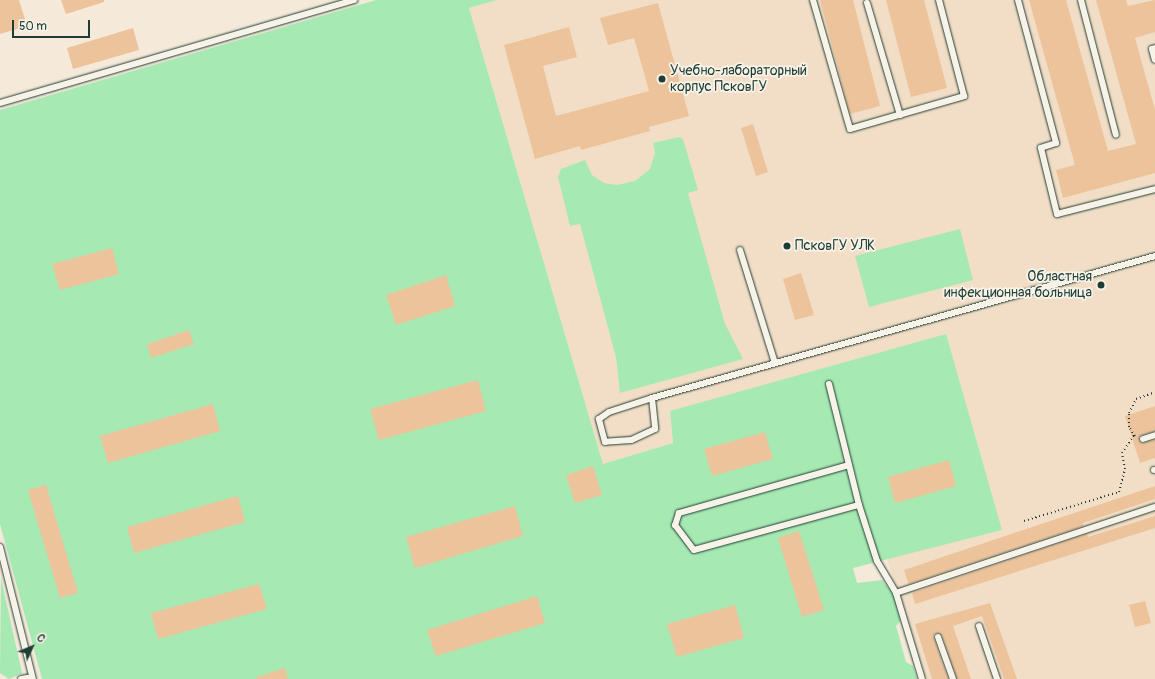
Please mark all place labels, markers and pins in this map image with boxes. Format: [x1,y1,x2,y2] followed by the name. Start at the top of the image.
[670,63,807,96] place label: Учебно-лабораторный корпус ПсковГУ
[657,74,667,84] marker: Учебно-лабораторный корпус ПсковГУ
[795,238,875,254] place label: ПсковГУ УЛК
[782,241,792,251] marker: ПсковГУ УЛК
[944,269,1092,302] place label: Областная инфекционная больница
[1095,279,1107,291] marker: Областная инфекционная больница

